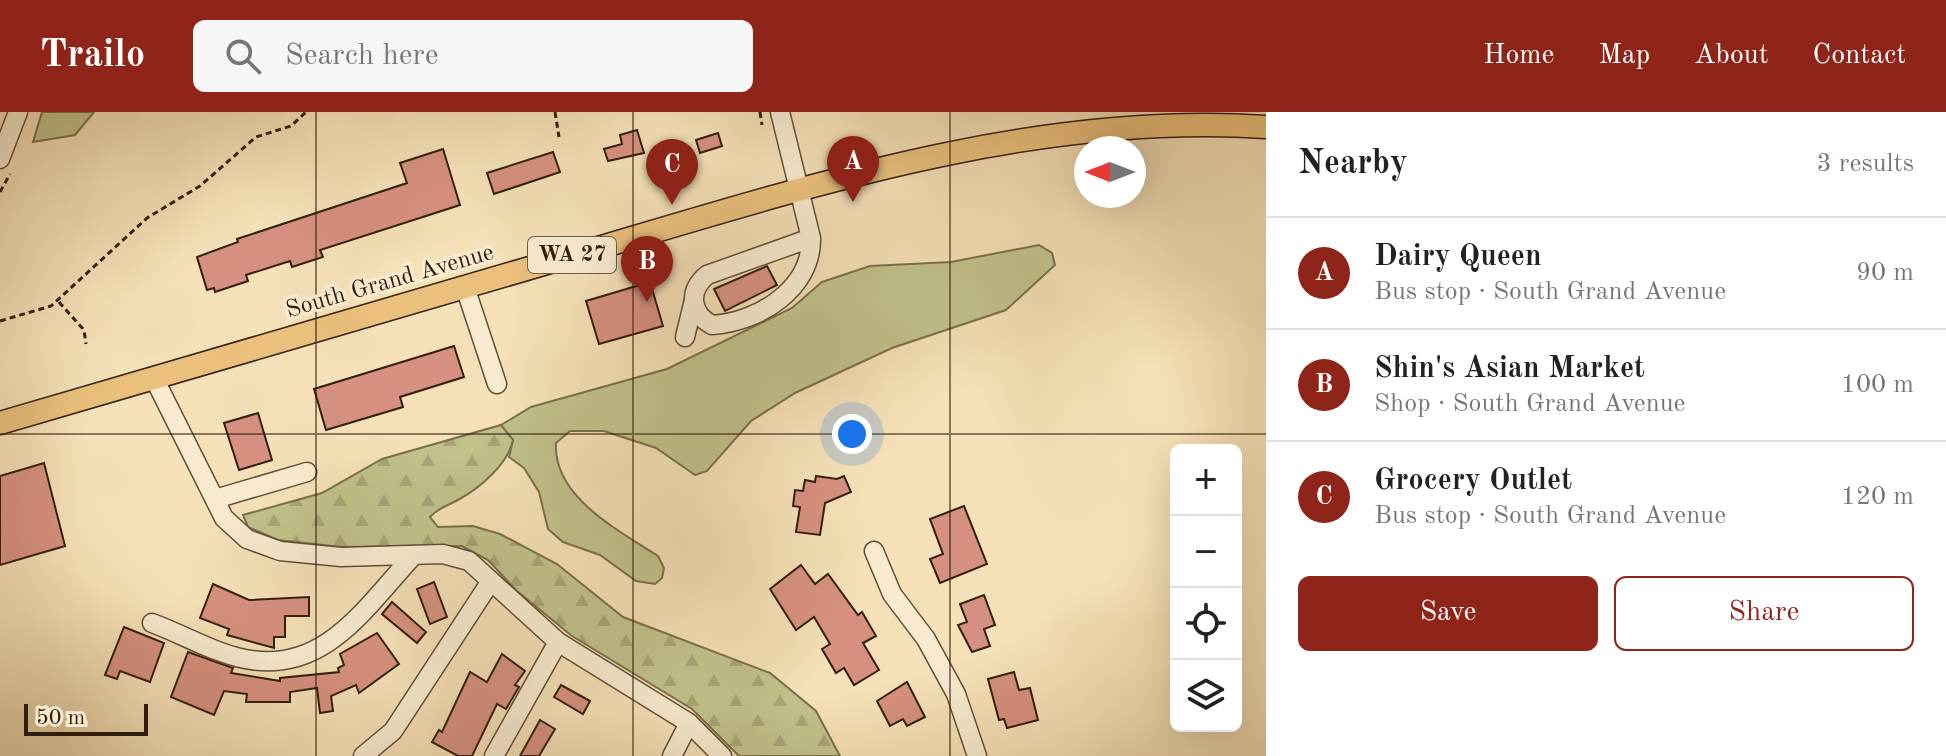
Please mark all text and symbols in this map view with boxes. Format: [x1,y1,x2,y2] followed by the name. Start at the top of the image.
[193,20,753,92] search box
[221,34,265,78] icon: search
[40,37,145,75] text: Trailo
[285,41,439,71] text: Search here
[1483,42,1554,70] text: Home
[1598,42,1650,70] text: Map
[1694,42,1769,70] text: About
[1813,42,1906,70] text: Contact
[827,136,879,202] pin: A
[1074,136,1146,208] north arrow
[646,139,698,205] pin: C
[1298,147,1408,181] text: Nearby
[1816,151,1914,177] text: 3 results
[621,236,673,302] pin: B
[528,237,616,273] road number: WA 27
[283,241,497,323] street label: South Grand Avenue
[1374,242,1542,272] text: Dairy Queen
[1314,260,1334,286] text: A
[1856,260,1914,286] text: 90 m
[1374,279,1726,305] text: Bus stop · South Grand Avenue
[1374,354,1645,384] text: Shin's Asian Market
[1315,372,1333,398] text: B
[1841,372,1914,398] text: 100 m
[1374,391,1686,417] text: Shop · South Grand Avenue
[832,414,872,454] your location
[1170,444,1242,732] map controls
[1170,444,1242,516] button: +
[1374,466,1572,496] text: Grocery Outlet
[1315,484,1333,510] text: C
[1841,484,1914,510] text: 120 m
[1374,503,1726,529] text: Bus stop · South Grand Avenue
[1170,516,1242,588] button: −
[1298,576,1598,651] button: Save
[1614,576,1914,651] button: Share
[1170,588,1242,660] button: locate
[1170,660,1242,732] button: layers
[24,700,148,736] scale bar
[36,707,85,729] text: 50 m

